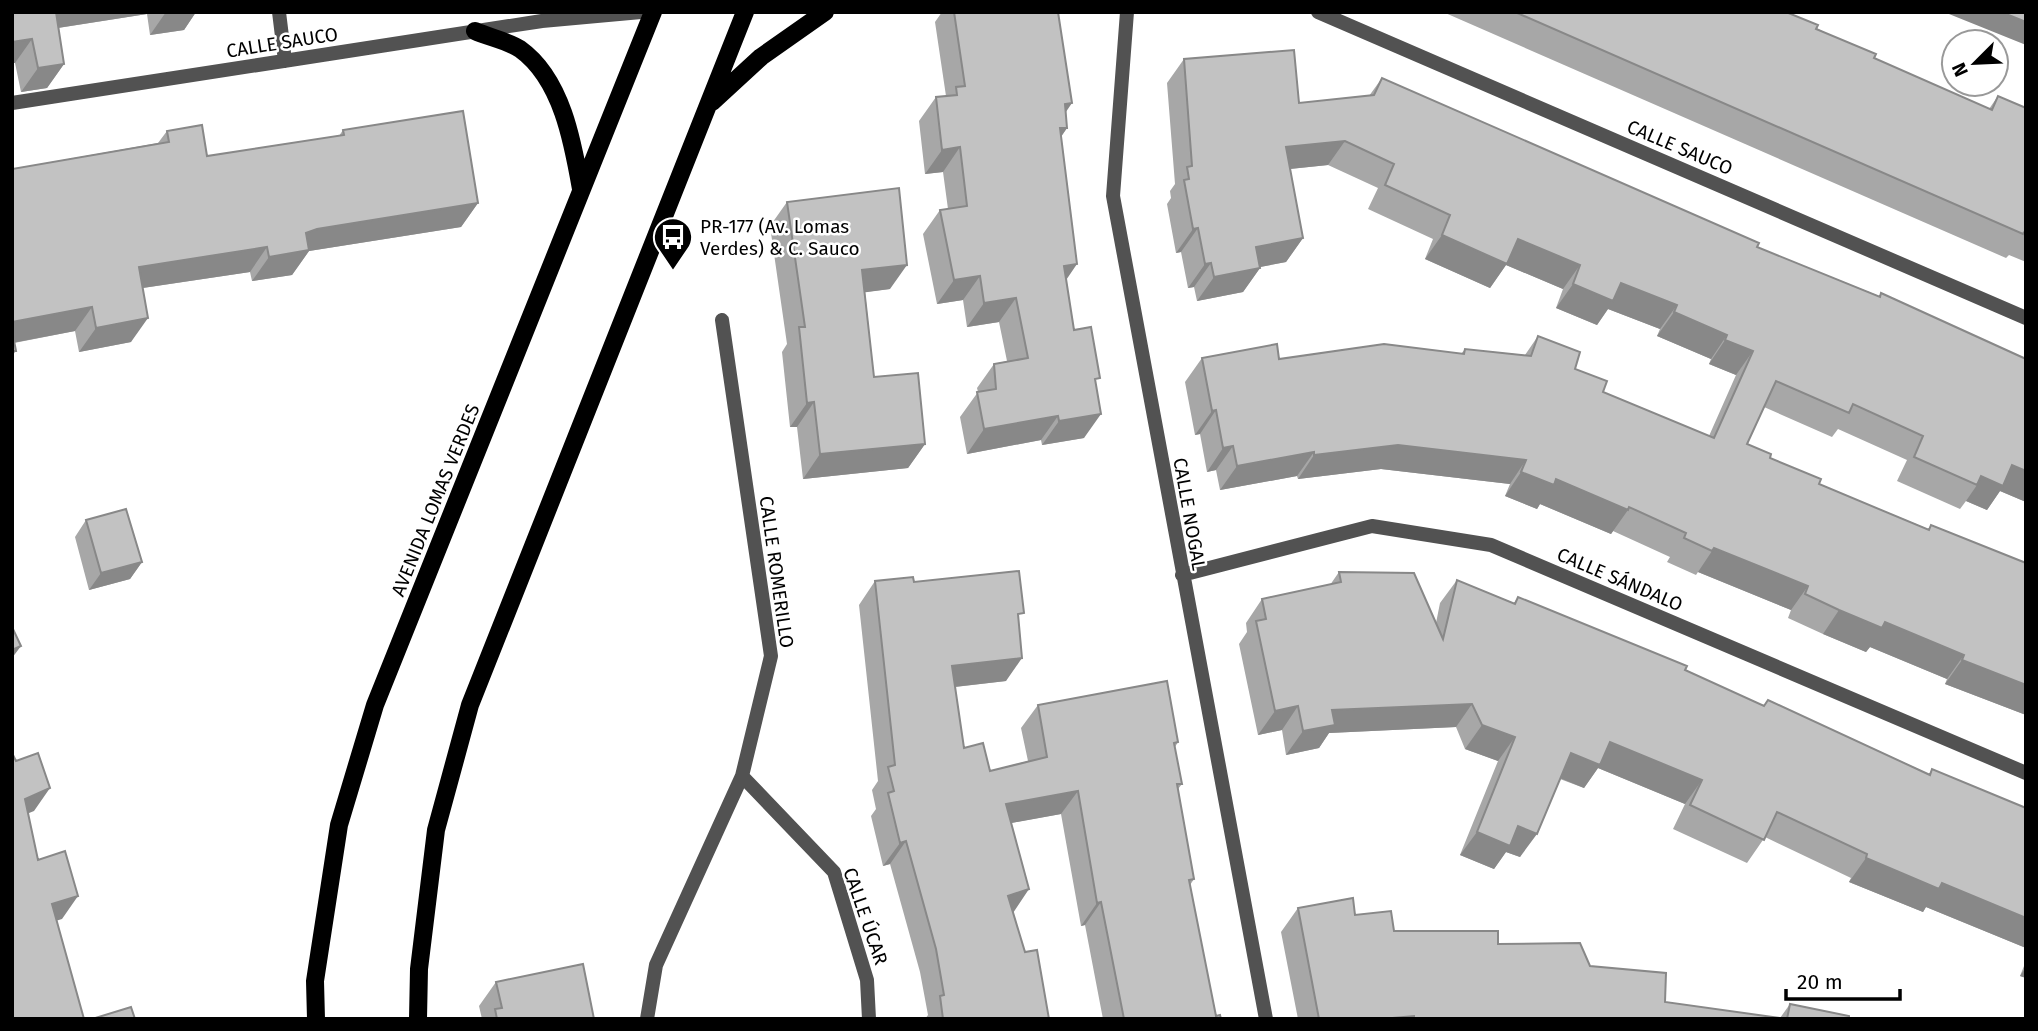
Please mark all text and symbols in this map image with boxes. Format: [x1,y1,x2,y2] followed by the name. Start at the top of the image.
[225,22,339,63] street label: CALLE SAUCO
[1940,28,2010,98] north arrow
[1947,59,1973,80] text: N
[1623,115,1736,180] street label: CALLE SAUCO
[700,215,860,260] place label: PR-177 (Av. Lomas Verdes) & C. Sauco
[652,216,694,271] bus stop icon: PR-177 (Av. Lomas Verdes) & C. Sauco
[386,401,485,600] street label: AVENIDA LOMAS VERDES
[1168,456,1211,573] street label: CALLE NOGAL
[754,495,799,650] street label: CALLE ROMERILLO
[1553,543,1686,616] street label: CALLE SÁNDALO
[838,865,893,968] street label: CALLE ÚCAR
[1786,958,1900,1002] scale bar
[1797,969,1843,995] text: 20 m

